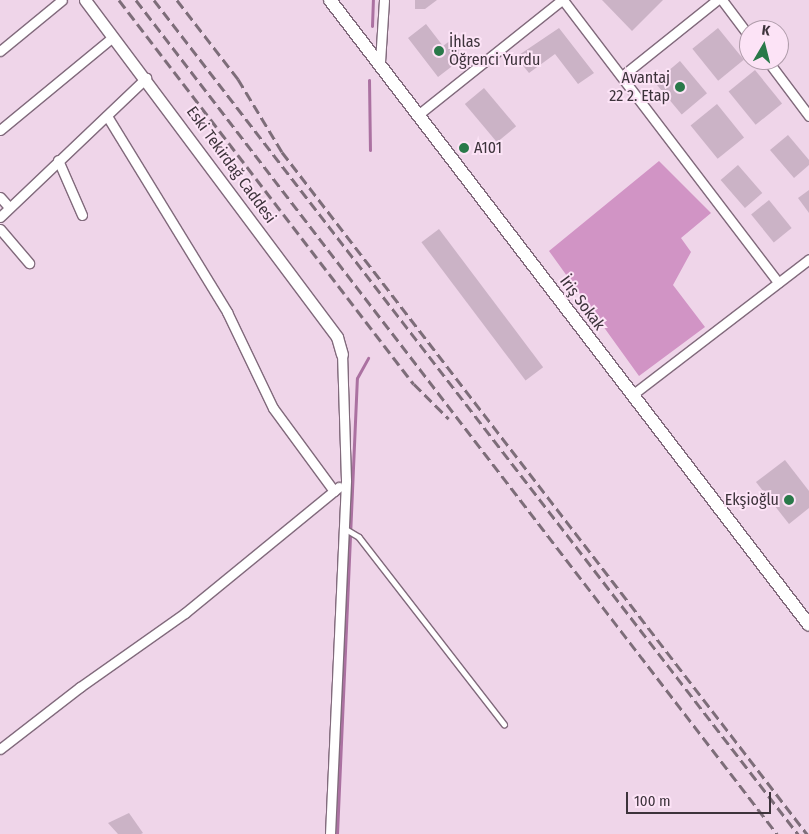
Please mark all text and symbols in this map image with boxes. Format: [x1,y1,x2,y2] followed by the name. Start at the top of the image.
[739,20,789,70] north arrow
[761,22,771,40] text: K
[449,32,540,70] place label: İhlas Öğrenci Yurdu
[433,45,445,57] marker: İhlas Öğrenci Yurdu
[609,68,670,106] place label: Avantaj 22 2. Etap
[674,81,686,93] marker: Avantaj 22 2. Etap
[182,103,280,227] street label: Eski Tekirdağ Caddesi
[474,138,502,158] place label: A101
[458,142,470,154] marker: A101
[555,272,609,334] street label: İriş Sokak
[725,490,779,510] place label: Ekşioğlu
[783,494,795,506] marker: Ekşioğlu
[629,782,774,814] scale bar
[634,792,671,810] text: 100 m

